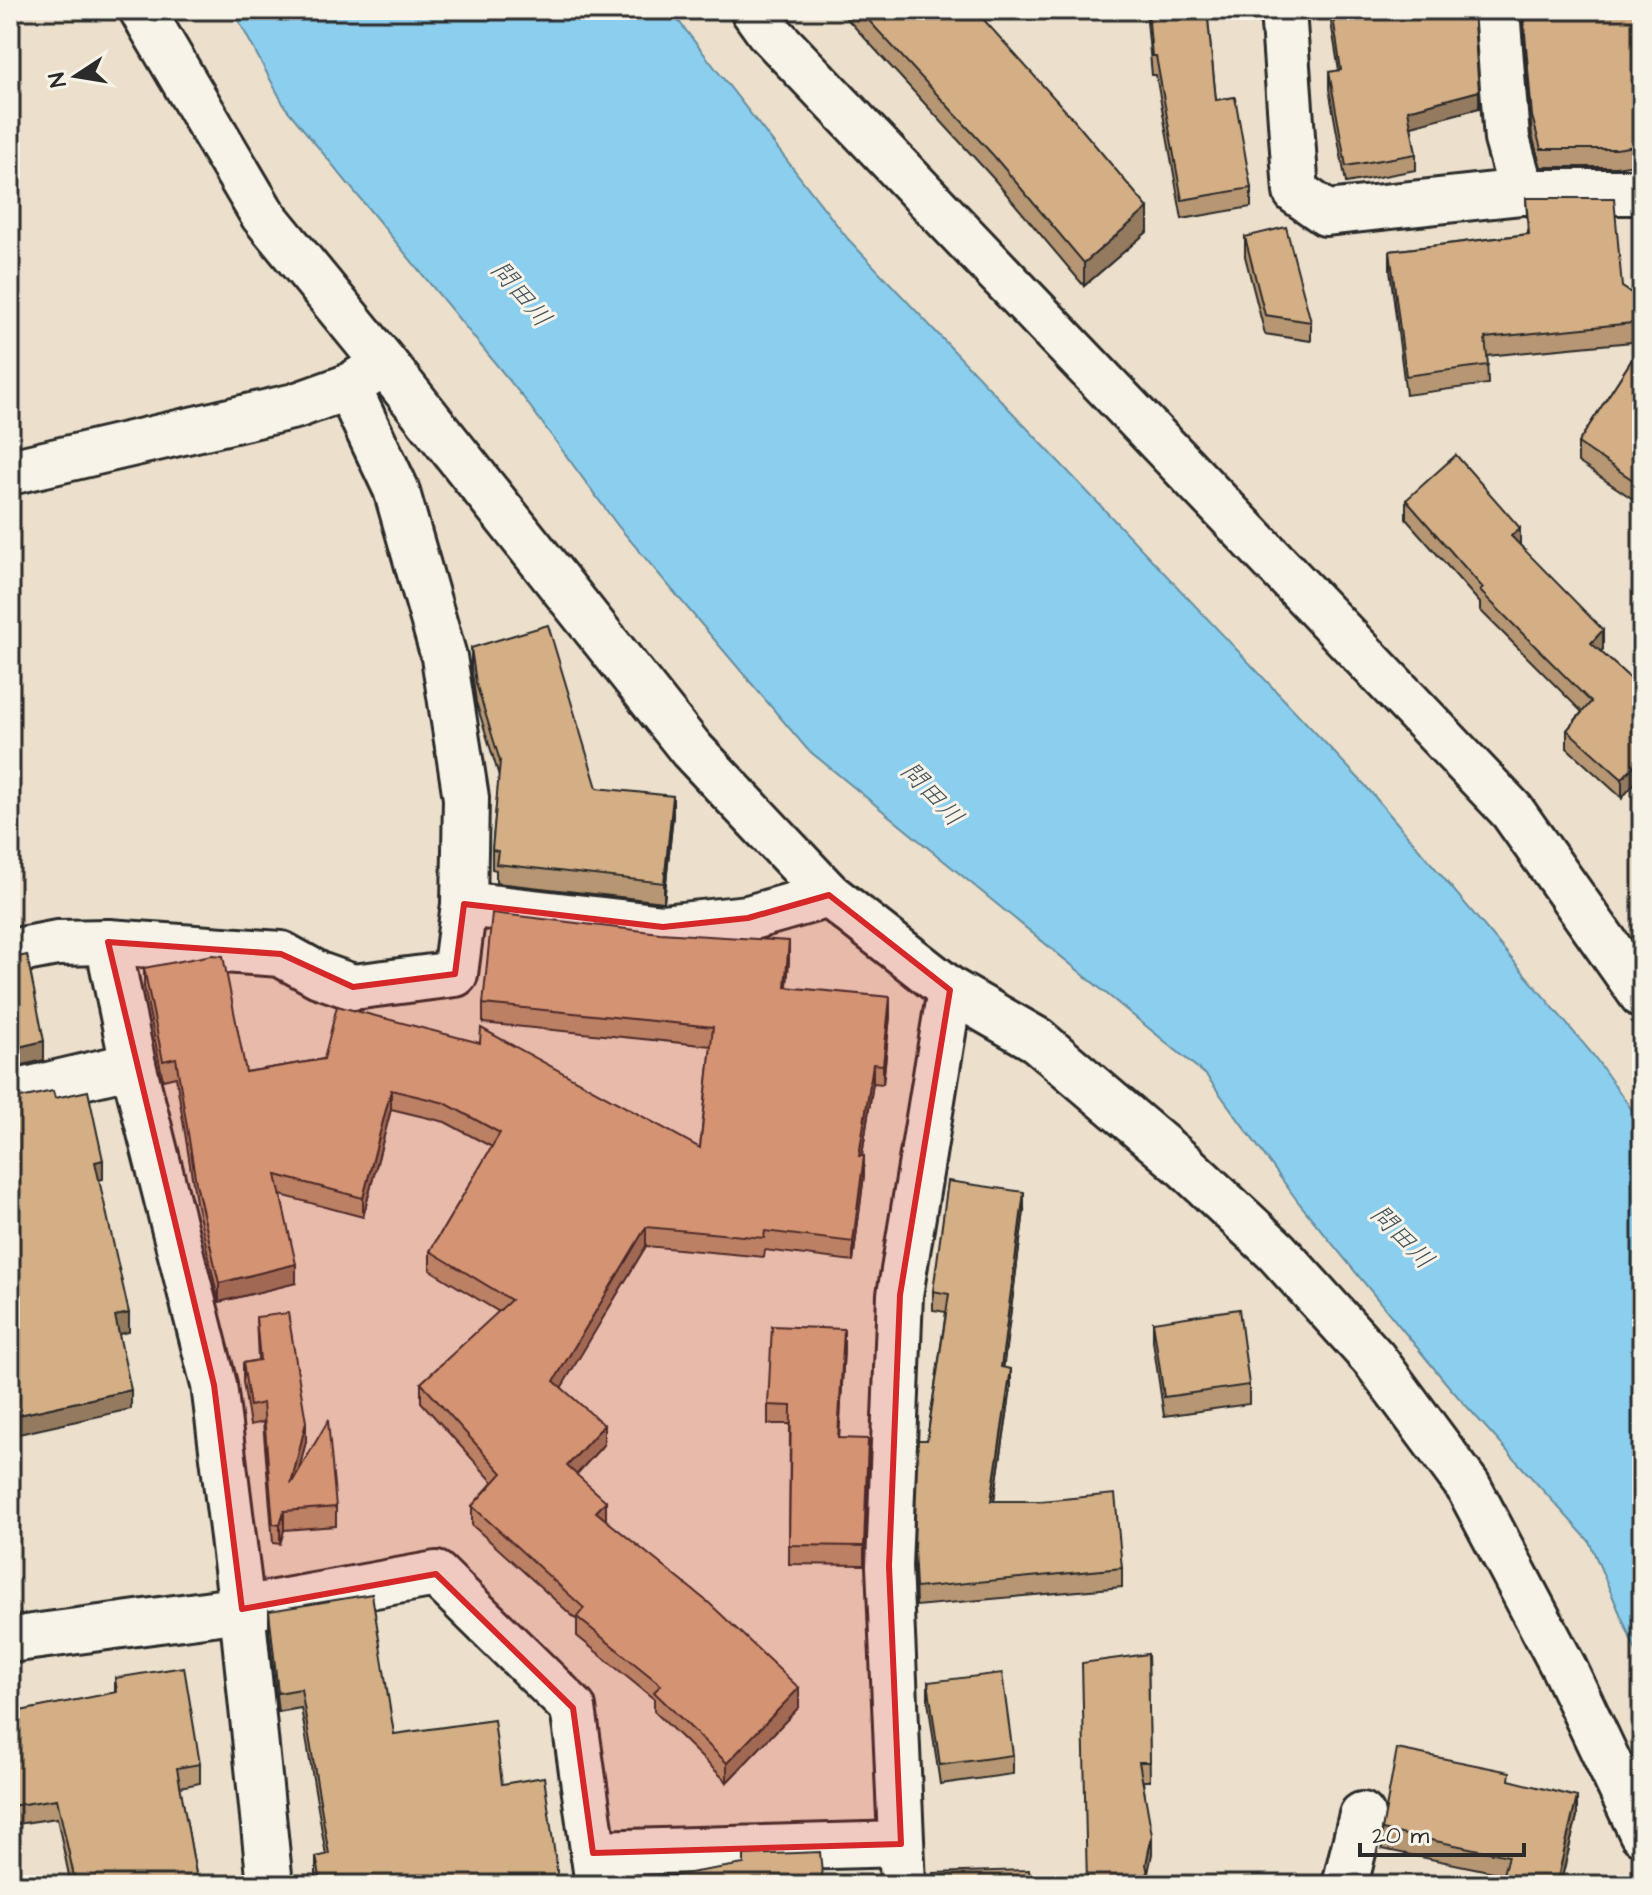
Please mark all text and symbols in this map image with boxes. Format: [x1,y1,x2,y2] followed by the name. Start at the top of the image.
[36,36,116,116] north arrow
[41,70,74,90] text: N
[482,253,560,335] water label: 問田川
[892,753,972,835] water label: 問田川
[1362,1196,1442,1278] water label: 問田川
[1360,1807,1524,1857] scale bar
[1372,1819,1429,1853] text: 20 m

